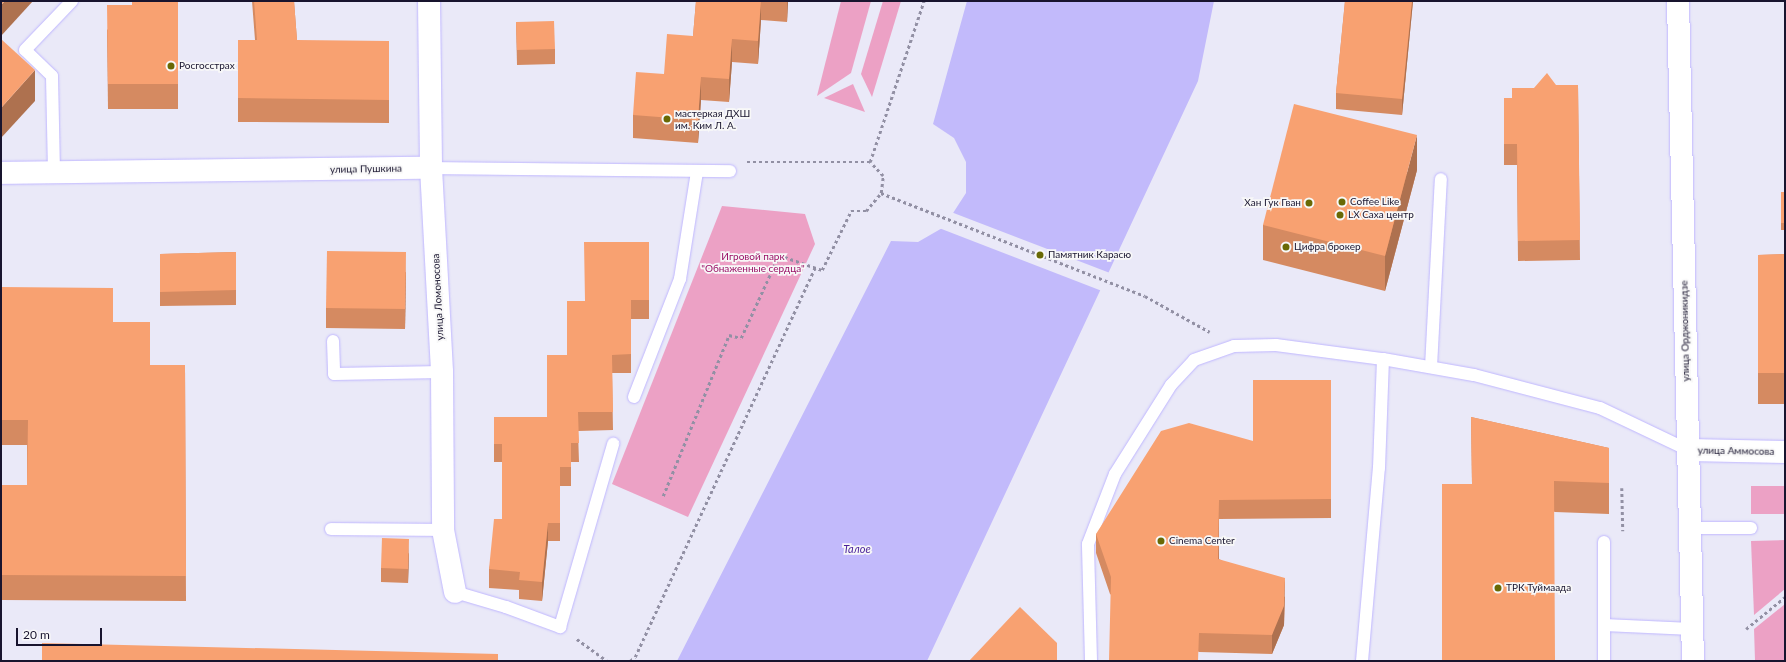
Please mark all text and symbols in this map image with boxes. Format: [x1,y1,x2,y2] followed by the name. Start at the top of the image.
[179,60,235,72] place label: Росгосстрах
[166,61,176,71] marker: Росгосстрах
[675,107,750,130] place label: мастеркая ДХШ им. Ким Л. А.
[662,114,672,124] marker: мастеркая ДХШ им. Ким Л. А.
[330,162,402,176] street label: улица Пушкина
[1350,196,1399,208] place label: Coffee Like
[1244,197,1301,209] place label: Хан Гук Гван
[1337,197,1347,207] marker: Coffee Like
[1304,198,1314,208] marker: Хан Гук Гван
[1348,209,1414,221] place label: LX Саха центр
[1335,210,1345,220] marker: LX Саха центр
[1294,241,1361,253] place label: Цифра брокер
[1281,242,1291,252] marker: Цифра брокер
[1048,249,1131,261] place label: Памятник Карасю
[701,250,805,274] park label: Игровой парк "Обнаженные сердца"
[1035,250,1045,260] marker: Памятник Карасю
[430,253,446,341] street label: улица Ломоносова
[1678,280,1692,382] street label: улица Орджоникидзе
[1698,444,1774,458] street label: улица Аммосова
[1169,535,1235,547] place label: Cinema Center
[1156,536,1166,546] marker: Cinema Center
[843,542,871,556] water label: Талое
[1506,582,1571,594] place label: ТРК Туймаада
[1493,583,1503,593] marker: ТРК Туймаада
[18,620,104,646] scale bar
[23,627,50,642] text: 20 m

